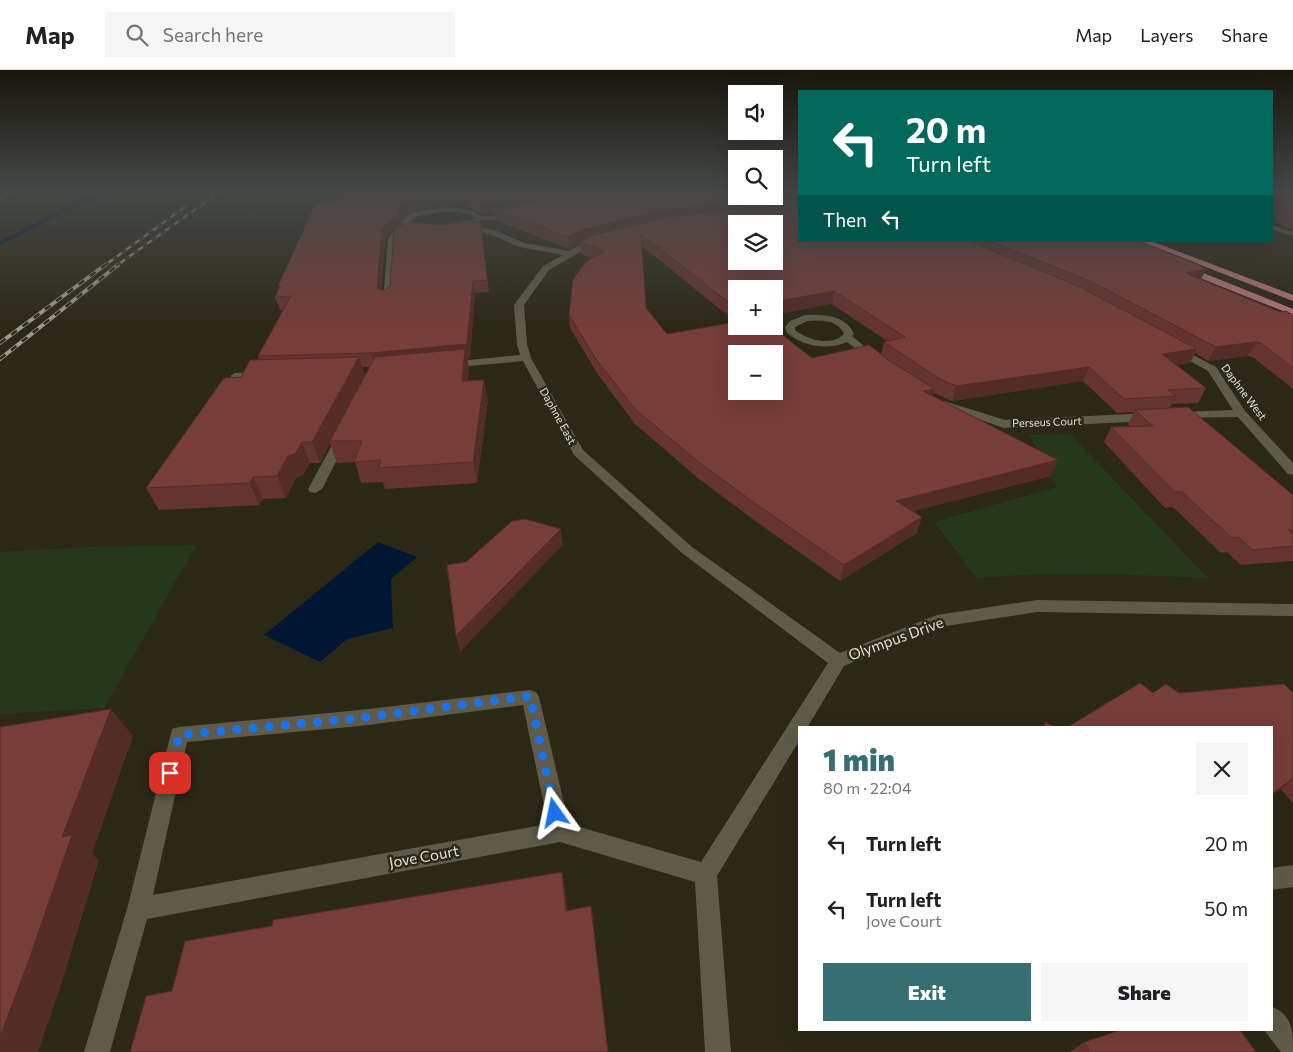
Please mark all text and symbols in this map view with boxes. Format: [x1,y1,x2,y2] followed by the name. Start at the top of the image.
[105,12,455,57] search box
[25,20,75,49] text: Map
[123,21,151,49] icon: search
[163,23,263,46] text: Search here
[1075,24,1112,46] text: Map
[1140,24,1193,46] text: Layers
[1221,24,1268,46] text: Share
[728,85,783,400] map controls
[728,85,783,140] button: sound
[906,107,986,150] text: 20 m
[823,110,888,175] icon: left
[728,150,783,205] button: search
[906,150,991,177] text: Turn left
[877,205,905,233] icon: left
[823,208,867,231] text: Then
[728,215,783,270] button: layers
[728,280,783,335] button: +
[728,345,783,400] button: −
[1219,361,1270,423] street label: Daphne West
[538,385,580,447] street label: Daphne East
[1012,414,1083,429] street label: Perseus Court
[846,612,946,664] street label: Olympus Drive
[823,740,895,777] text: 1 min
[1196,743,1248,795] button: close
[149,752,191,794] pin
[156,759,184,787] icon: arrive
[823,778,912,797] text: 80 m · 22:04
[528,786,580,838] position arrow
[823,830,851,858] icon: left
[866,832,941,855] text: Turn left
[1205,832,1248,855] text: 20 m
[387,841,460,871] street label: Jove Court
[866,888,941,911] text: Turn left
[823,895,851,923] icon: left
[1204,897,1248,920] text: 50 m
[866,911,942,930] text: Jove Court
[823,963,1031,1021] button: Exit
[1041,963,1248,1021] button: Share

